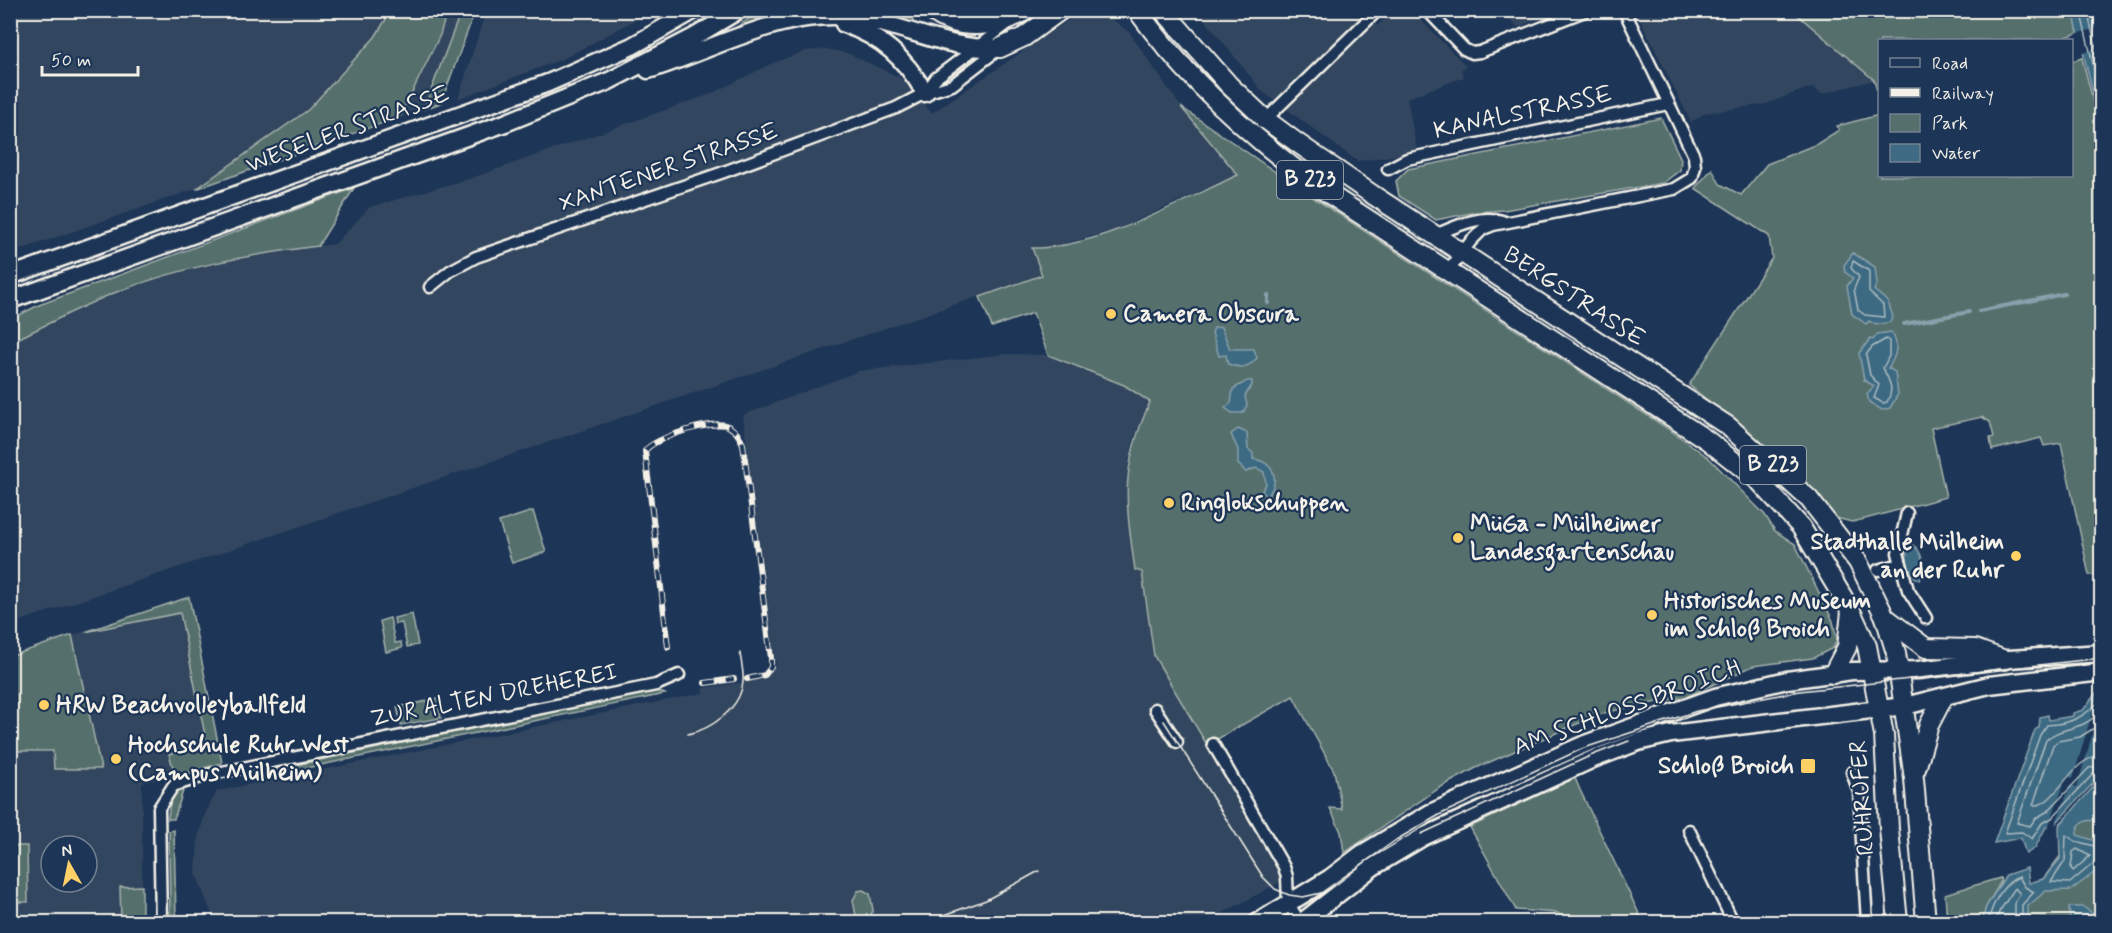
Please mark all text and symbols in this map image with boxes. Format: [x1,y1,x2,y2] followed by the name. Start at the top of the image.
[42,39,138,77] scale bar
[1878,39,2073,177] legend
[51,49,91,73] text: 50 m
[1932,52,1968,76] text: Road
[242,79,454,181] street label: WESELER STRASSE
[1431,79,1615,147] street label: KANALSTRASSE
[1932,82,1994,106] text: Railway
[1932,112,1968,136] text: Park
[555,116,783,220] street label: XANTENER STRASSE
[1932,142,1981,166] text: Water
[1277,161,1343,199] road number: B 223
[1497,240,1651,354] street label: BERGSTRASSE
[1123,299,1299,330] place label: Camera Obscura
[1104,307,1118,321] marker: Camera Obscura
[1740,446,1806,484] road number: B 223
[1181,488,1349,522] place label: Ringlokschuppen
[1162,496,1176,510] marker: Ringlokschuppen
[1470,509,1674,571] place label: MüGa - Mülheimer Landesgartenschau
[1810,527,2005,586] place label: Stadthalle Mülheim an der Ruhr
[1451,531,1465,545] marker: MüGa - Mülheimer Landesgartenschau
[2009,549,2023,563] marker: Stadthalle Mülheim an der Ruhr
[1664,586,1871,645] place label: Historisches Museum im Schloß Broich
[1645,608,1659,622] marker: Historisches Museum im Schloß Broich
[1509,653,1745,763] street label: AM SCHLOSS BROICH
[368,657,620,735] street label: ZUR ALTEN DREHEREI
[56,690,306,721] place label: HRW Beachvolleyballfeld
[37,698,51,712] marker: HRW Beachvolleyballfeld
[128,730,349,789] place label: Hochschule Ruhr West (Campus Mülheim)
[1844,739,1882,857] street label: RUHRUFER
[1658,751,1794,782] place label: Schloß Broich
[109,752,123,766] marker: Hochschule Ruhr West (Campus Mülheim)
[1799,757,1817,775] marker: Schloß Broich
[39,834,99,894] north arrow
[60,839,74,862] text: N

